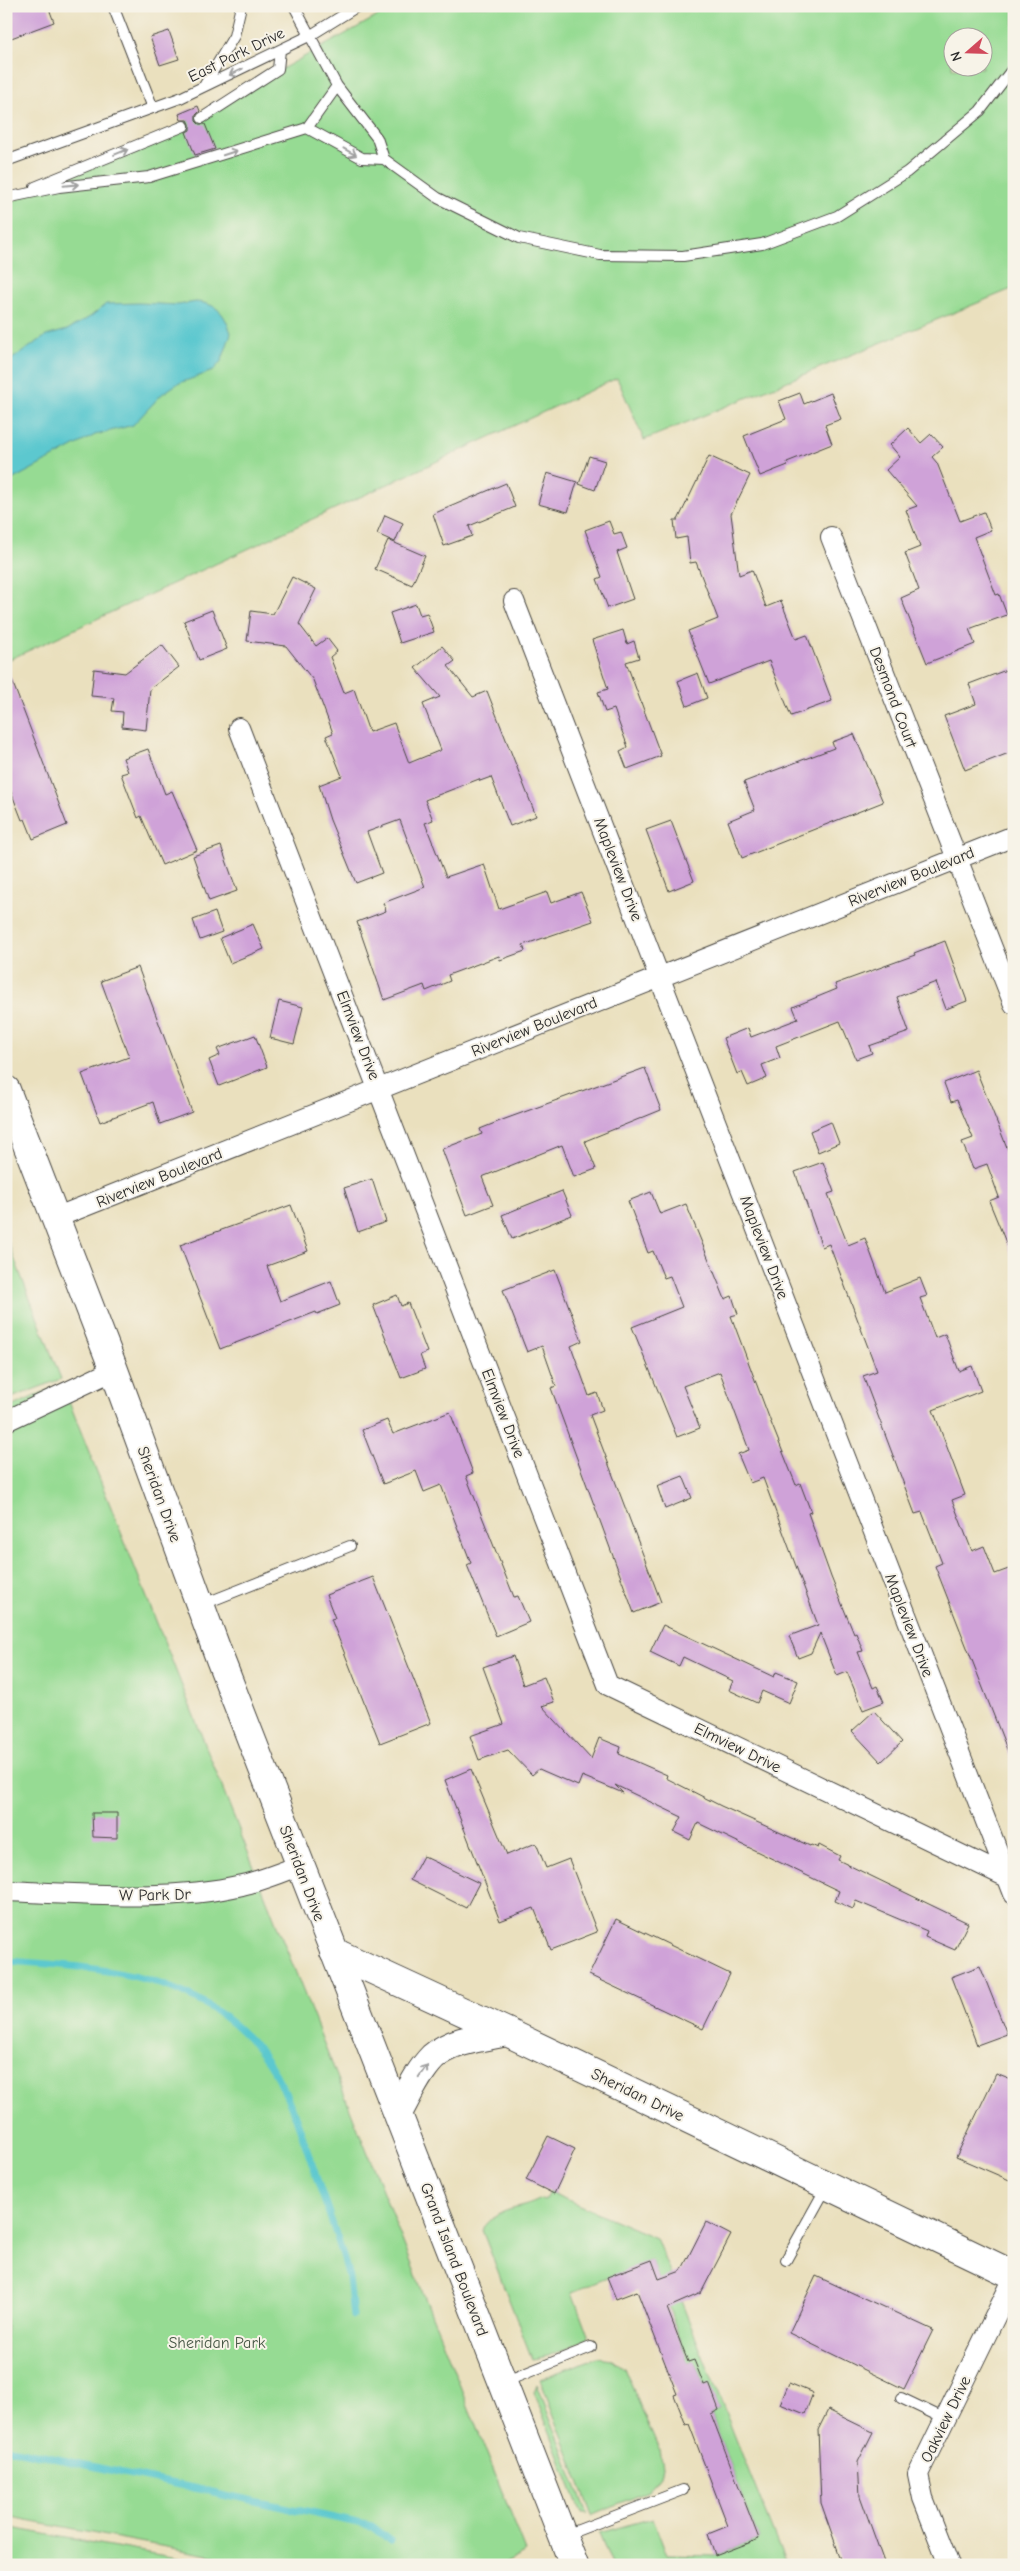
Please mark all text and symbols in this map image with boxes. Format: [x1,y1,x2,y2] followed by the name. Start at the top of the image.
[185,24,288,86] street label: East Park Drive
[942,28,992,78] north arrow
[947,49,966,63] text: N
[229,67,244,77] one-way arrow
[113,146,128,156] one-way arrow
[342,147,357,157] one-way arrow
[221,148,237,157] one-way arrow
[63,181,79,190] one-way arrow
[866,644,921,751] street label: Desmond Court
[590,815,646,924] street label: Mapleview Drive
[846,843,977,910] street label: Riverview Boulevard
[333,988,383,1082] street label: Elmview Drive
[469,993,600,1060] street label: Riverview Boulevard
[94,1144,225,1211] street label: Riverview Boulevard
[736,1193,792,1302] street label: Mapleview Drive
[478,1366,528,1460] street label: Elmview Drive
[133,1444,185,1545] street label: Sheridan Drive
[881,1571,937,1680] street label: Mapleview Drive
[691,1719,784,1777] street label: Elmview Drive
[276,1823,329,1924] street label: Sheridan Drive
[119,1885,192,1905] street label: W Park Dr
[418,2065,428,2079] one-way arrow
[588,2065,687,2125] street label: Sheridan Drive
[416,2180,492,2339] street label: Grand Island Boulevard
[169,2334,266,2352] park label: Sheridan Park
[917,2373,975,2466] street label: Oakview Drive

